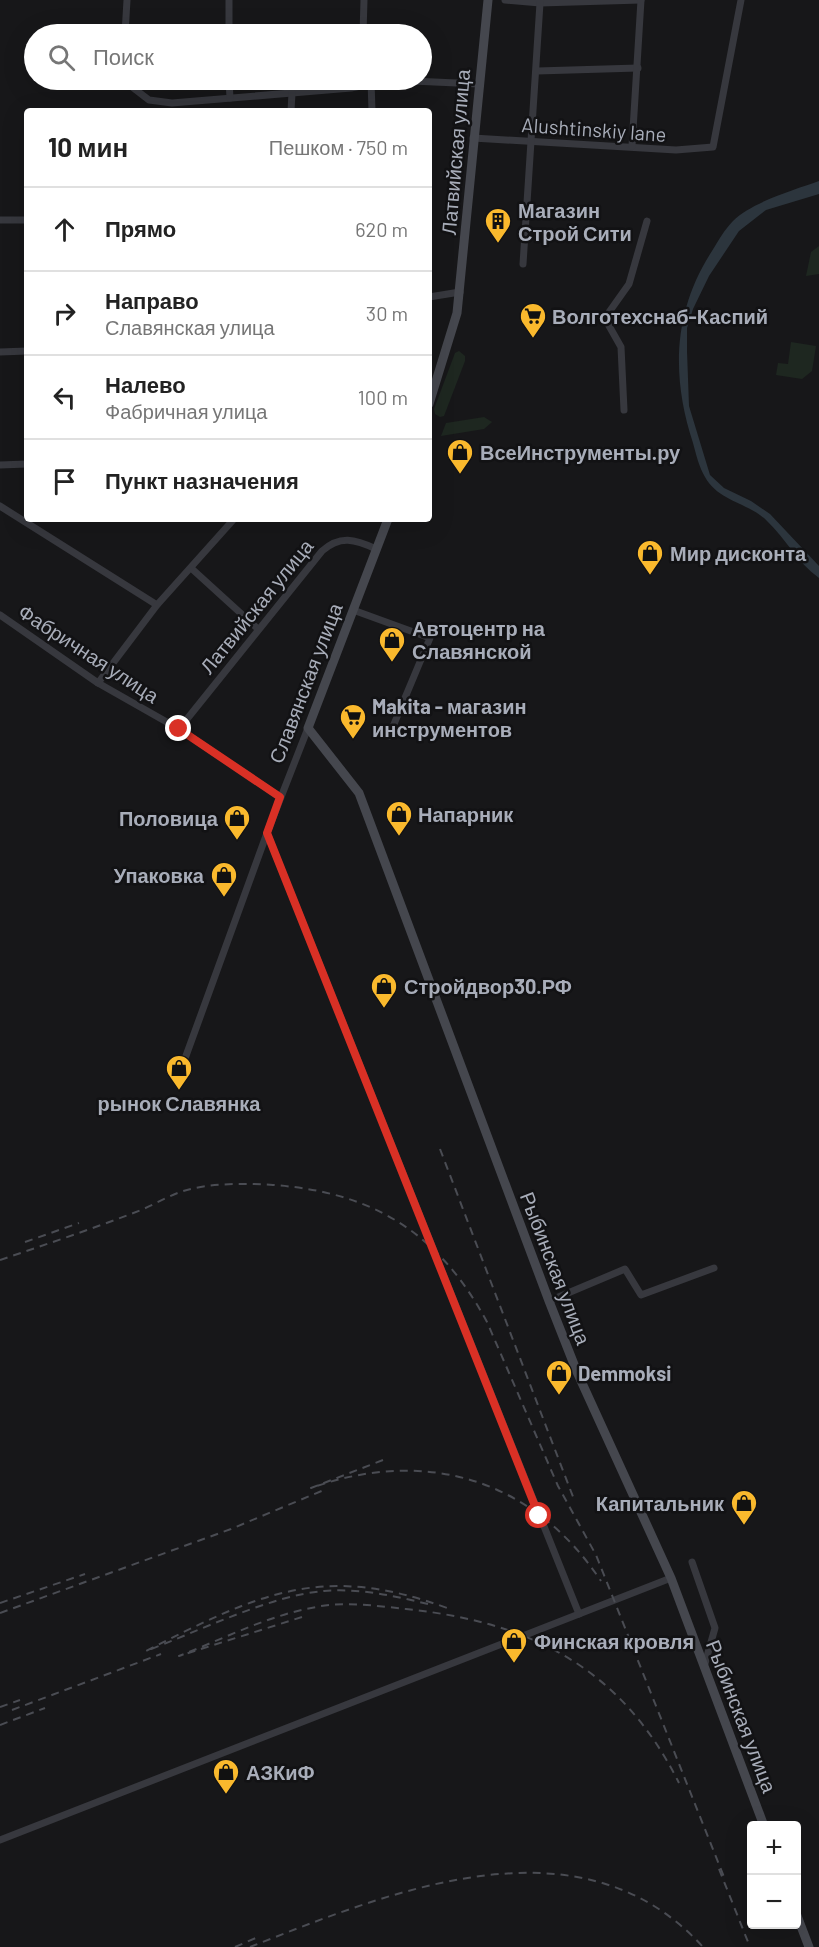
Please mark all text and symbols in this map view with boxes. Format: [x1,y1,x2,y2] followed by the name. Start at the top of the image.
[24,24,432,90] search box
[45,41,78,74] icon: search
[93,43,154,69] text: Поиск
[436,67,474,236] street label: Латвийская улица
[521,112,667,146] street label: Alushtinskiy lane
[48,131,128,162] text: 10 мин
[269,135,408,159] text: Пешком · 750 m
[518,198,632,245] place label: Магазин Строй Сити
[483,206,513,244] building icon: Магазин Строй Сити
[48,213,81,246] icon: ahead
[105,215,176,241] text: Прямо
[355,217,408,241] text: 620 m
[105,287,199,313] text: Направо
[48,297,81,330] icon: right
[366,301,408,325] text: 30 m
[518,301,548,339] supermarket icon: Волготехснаб-Каспий
[552,304,768,328] place label: Волготехснаб-Каспий
[105,315,275,339] text: Славянская улица
[105,371,186,397] text: Налево
[48,381,81,414] icon: left
[358,385,408,409] text: 100 m
[105,399,267,423] text: Фабричная улица
[445,437,475,475] shop icon: ВсеИнструменты.ру
[480,440,681,464] place label: ВсеИнструменты.ру
[48,465,81,498] icon: arrive
[105,467,299,493] text: Пункт назначения
[194,533,318,678] street label: Латвийская улица
[635,538,665,576] shop icon: Мир дисконта
[670,541,807,565] place label: Мир дисконта
[14,599,164,708] street label: Фабричная улица
[263,599,347,766] street label: Славянская улица
[412,616,546,663] place label: Автоцентр на Славянской
[377,625,407,663] shop icon: Автоцентр на Славянской
[372,694,527,741] place label: Makita - магазин инструментов
[338,702,368,740] supermarket icon: Makita - магазин инструментов
[165,715,191,741] route end
[384,799,414,837] shop icon: Напарник
[418,802,514,826] place label: Напарник
[222,803,252,841] shop icon: Половица
[119,806,219,830] place label: Половица
[209,860,239,898] shop icon: Упаковка
[114,863,205,887] place label: Упаковка
[369,971,399,1009] shop icon: Стройдвор30.РФ
[404,974,572,998] place label: Стройдвор30.РФ
[164,1053,194,1091] shop icon: рынок Славянка
[98,1091,261,1115] place label: рынок Славянка
[516,1188,596,1349] street label: Рыбинская улица
[544,1358,574,1396] shop icon: Demmoksi
[578,1361,671,1385] place label: Demmoksi
[729,1488,759,1526] shop icon: Капитальник
[596,1491,725,1515] place label: Капитальник
[525,1502,551,1528] route start
[499,1626,529,1664] shop icon: Финская кровля
[534,1629,694,1653] place label: Финская кровля
[702,1636,782,1797] street label: Рыбинская улица
[211,1757,241,1795] shop icon: АЗКиФ
[246,1760,315,1784] place label: АЗКиФ
[747,1821,801,1929] map controls
[747,1821,801,1875] button: +
[747,1875,801,1929] button: −

